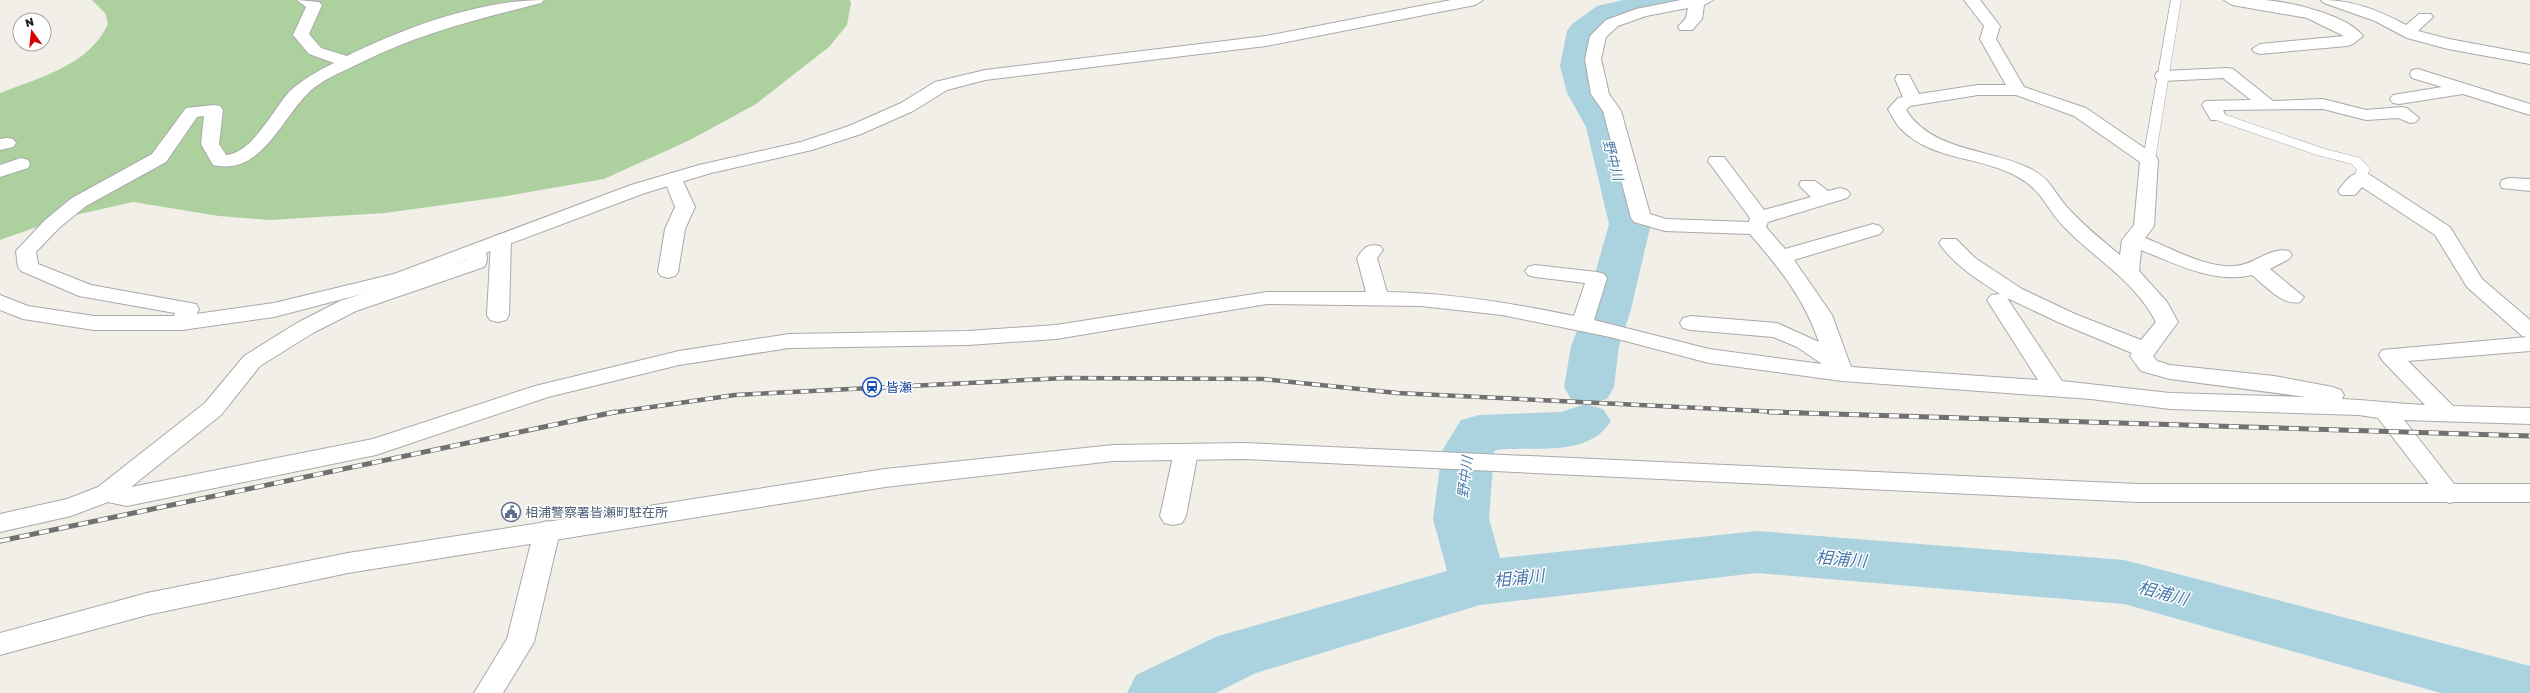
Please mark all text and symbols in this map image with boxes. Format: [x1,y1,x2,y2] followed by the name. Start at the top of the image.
[12,12,52,52] north arrow
[24,14,35,29] text: N
[1600,137,1628,184] water label: 野中川
[861,376,883,398] station icon: 皆瀬
[886,379,912,395] place label: 皆瀬
[1454,453,1476,499] water label: 野中川
[500,501,522,523] public building icon: 相浦警察署皆瀬町駐在所
[525,504,668,520] place label: 相浦警察署皆瀬町駐在所
[1815,546,1869,571] water label: 相浦川
[1492,564,1547,591] water label: 相浦川
[2136,576,2192,610] water label: 相浦川

